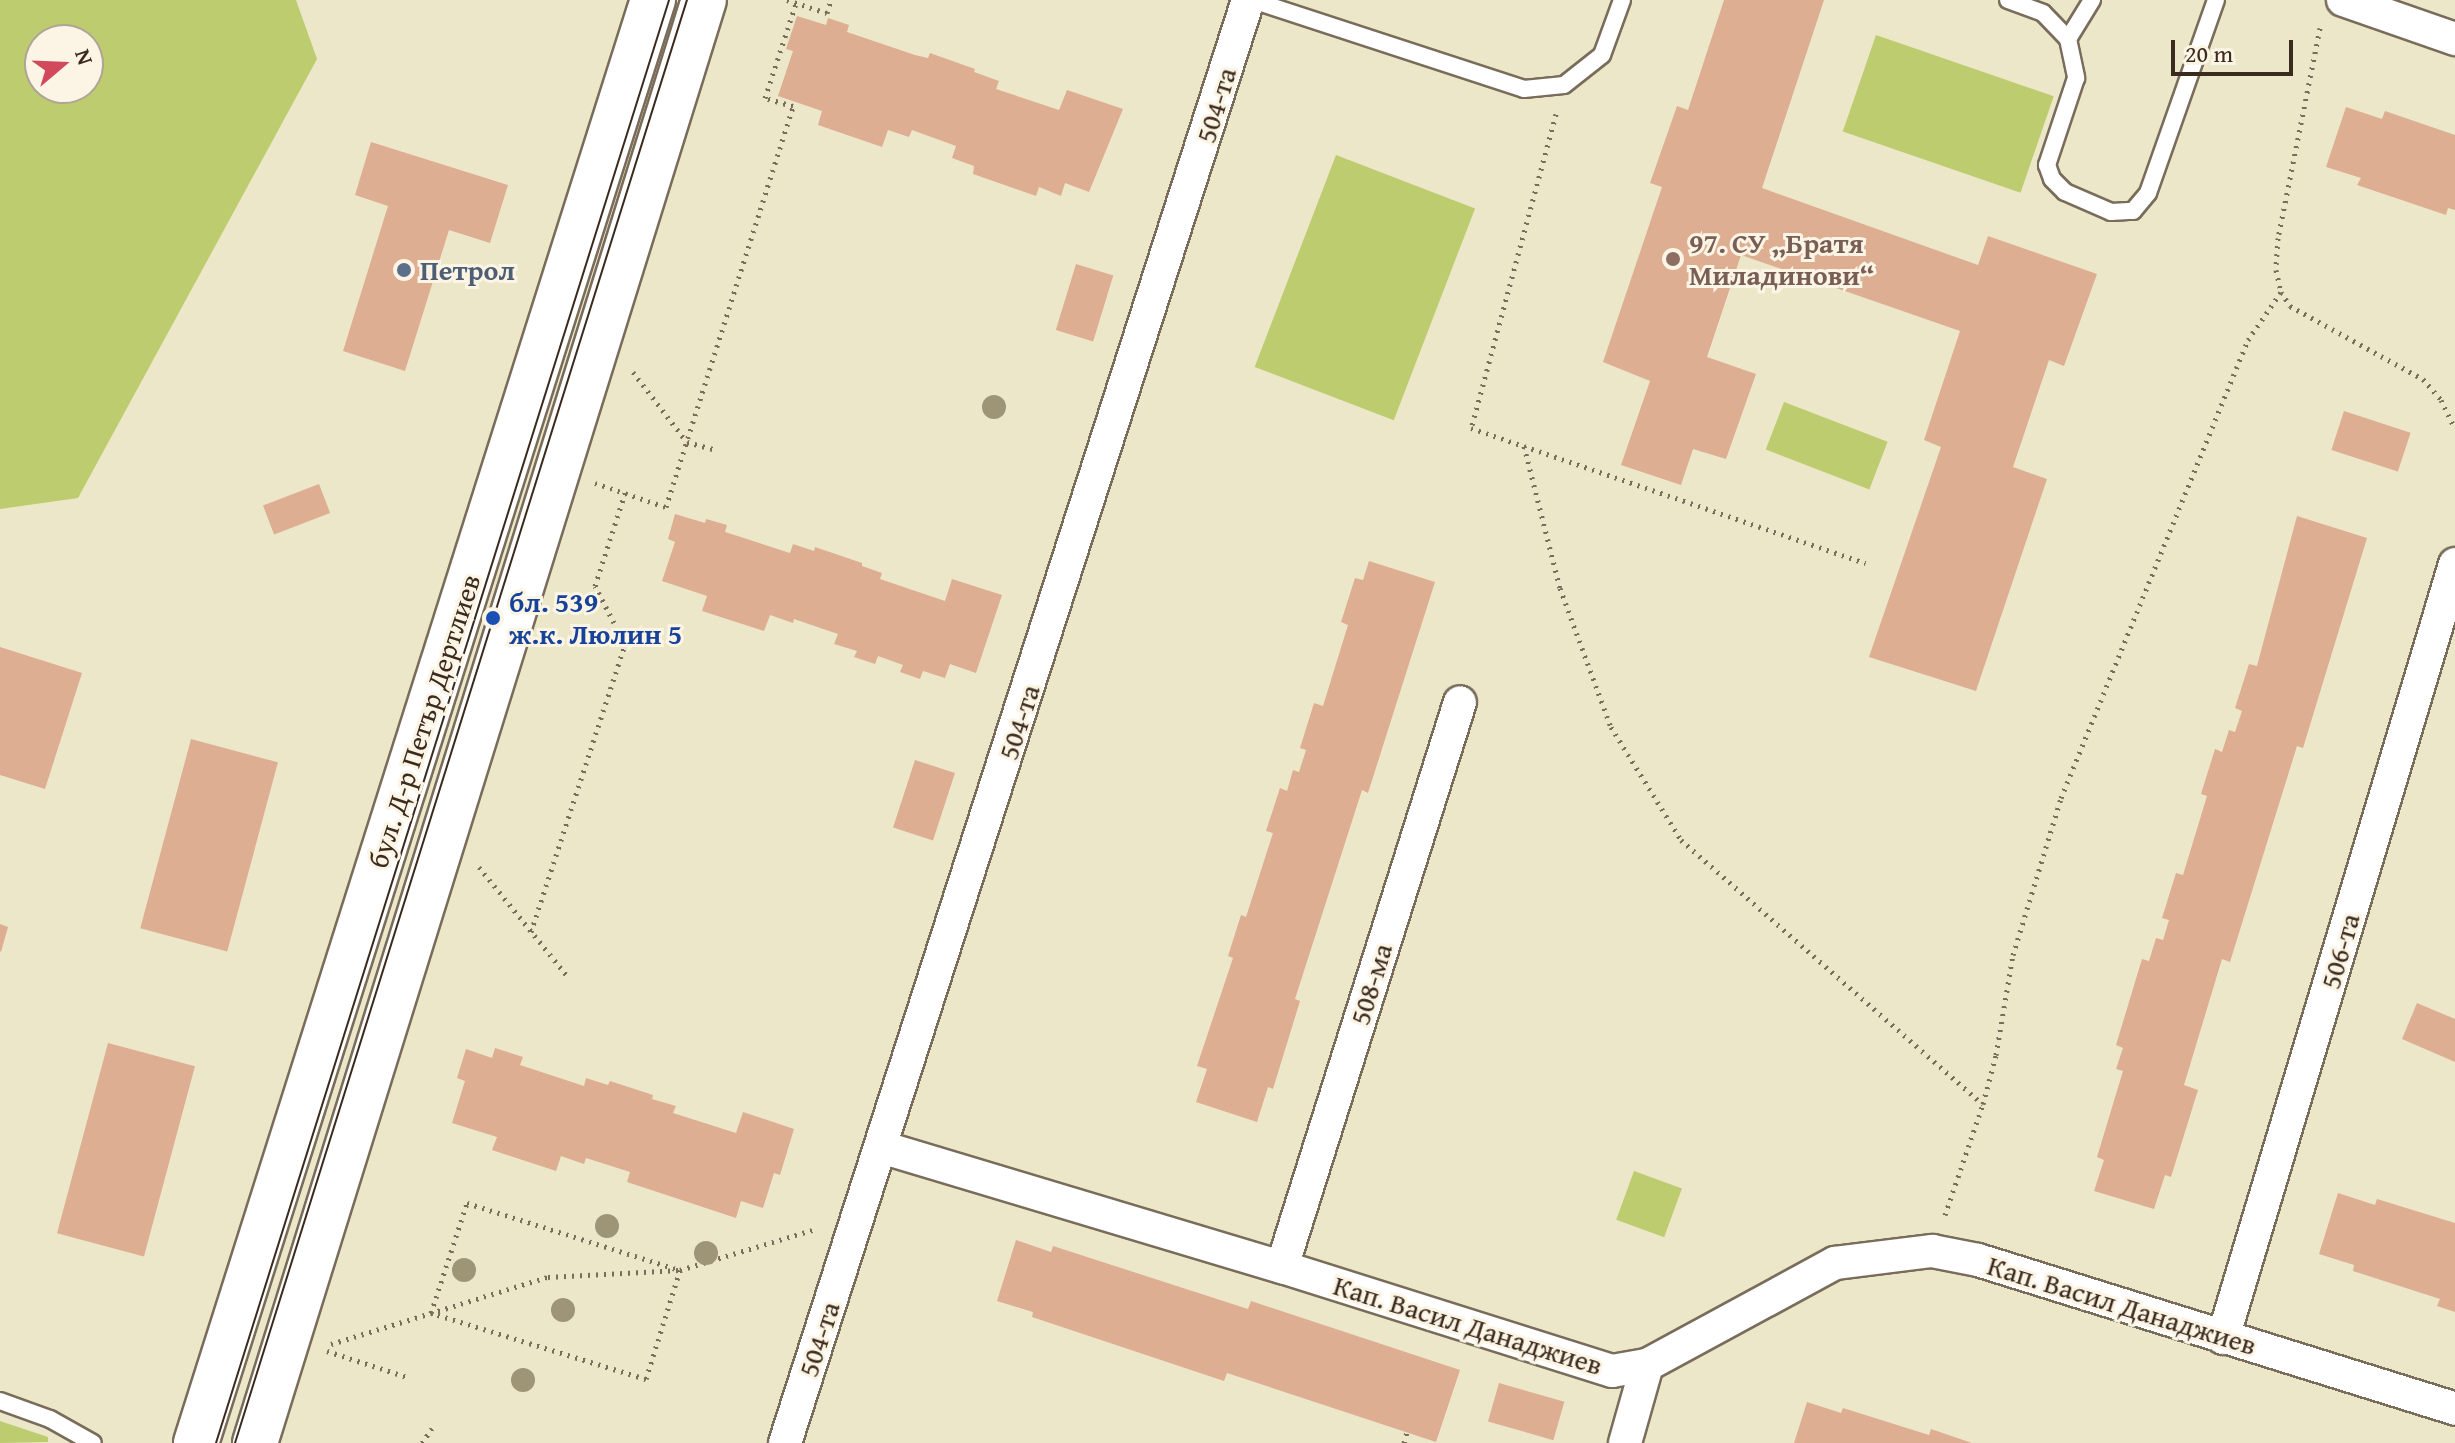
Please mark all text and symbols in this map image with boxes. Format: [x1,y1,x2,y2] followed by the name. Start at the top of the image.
[24,24,104,104] north arrow
[2175,24,2297,74] scale bar
[2185,36,2233,71] text: 20 m
[67,45,102,69] text: N
[1189,63,1243,147] street label: 504-та
[1689,226,1874,292] place label: 97. СУ „Братя Миладинови“
[1664,250,1682,268] marker: 97. СУ „Братя Миладинови“
[420,253,515,287] place label: Петрол
[395,261,413,279] marker: Петрол
[361,570,487,872] street label: бул. Д-р Петър Дертлиев
[509,585,682,651] place label: бл. 539 ж.к. Люлин 5
[484,609,502,627] marker: бл. 539 ж.к. Люлин 5
[991,680,1047,764] street label: 504-та
[2313,909,2367,993] street label: 506-та
[1343,939,1399,1029] street label: 508-ма
[1984,1248,2260,1362] street label: Кап. Васил Данаджиев
[1330,1268,1606,1382] street label: Кап. Васил Данаджиев
[791,1297,847,1381] street label: 504-та

